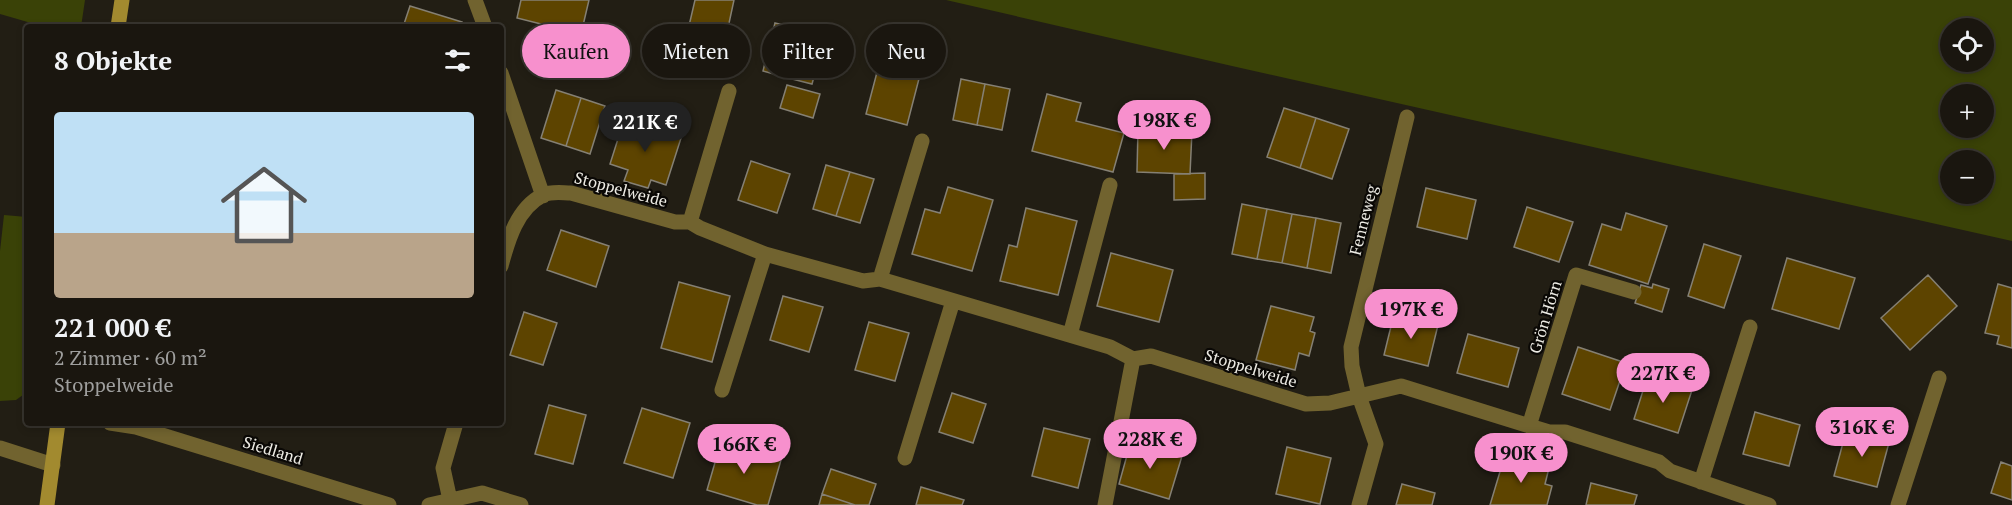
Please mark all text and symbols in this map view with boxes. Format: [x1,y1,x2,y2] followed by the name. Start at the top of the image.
[1940,18,1994,204] map controls
[1940,18,1994,72] button: locate
[522,24,630,78] chip: Kaufen
[642,24,750,78] chip: Mieten
[762,24,854,78] chip: Filter
[866,24,946,78] chip: Neu
[54,43,172,77] text: 8 Objekte
[441,44,474,77] icon: filters
[1940,84,1994,138] button: +
[1115,100,1213,151] pin: 198K €
[596,102,694,153] pin: 221K €
[1132,106,1196,133] text: 198K €
[613,108,677,135] text: 221K €
[1940,150,1994,204] button: −
[210,151,318,259] icon: home
[572,166,670,212] street label: Stoppelweide
[1344,182,1382,257] street label: Fenneweg
[1523,277,1567,356] street label: Grön Hörn
[1362,289,1460,340] pin: 197K €
[1379,295,1443,322] text: 197K €
[54,310,171,344] text: 221 000 €
[54,344,207,371] text: 2 Zimmer · 60 m²
[1202,344,1300,392] street label: Stoppelweide
[1614,353,1712,404] pin: 227K €
[1631,359,1695,386] text: 227K €
[54,371,173,398] text: Stoppelweide
[1813,407,1911,458] pin: 316K €
[1830,413,1894,440] text: 316K €
[1101,419,1199,470] pin: 228K €
[695,424,793,475] pin: 166K €
[1118,425,1182,452] text: 228K €
[240,430,306,470] street label: Siedland
[712,430,776,457] text: 166K €
[1472,433,1570,484] pin: 190K €
[1489,439,1553,466] text: 190K €

